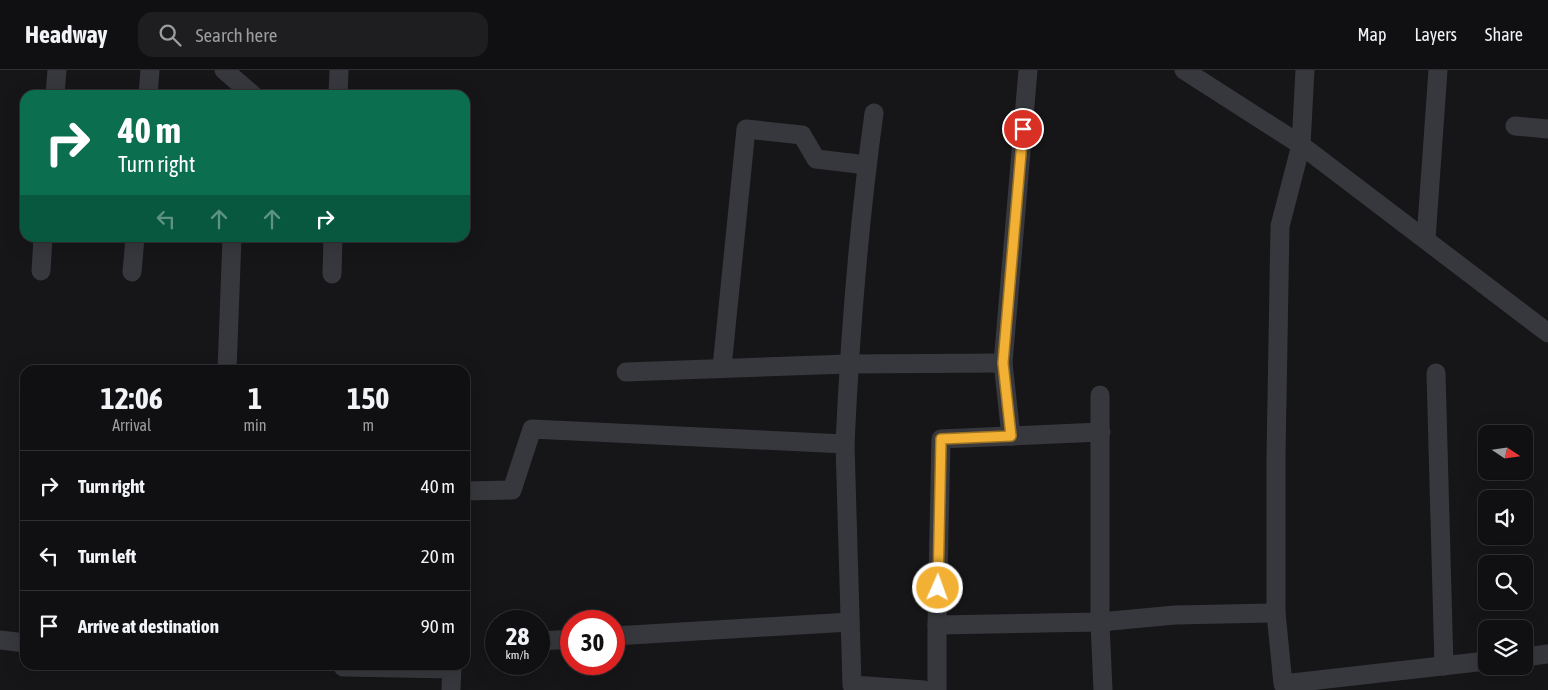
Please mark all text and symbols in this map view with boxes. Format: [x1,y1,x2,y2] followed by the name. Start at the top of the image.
[138,12,488,57] search box
[25,21,108,48] text: Headway
[156,21,184,49] icon: search
[196,24,277,46] text: Search here
[1357,24,1386,45] text: Map
[1414,24,1457,45] text: Layers
[1485,24,1523,45] text: Share
[1002,108,1044,150] pin
[35,110,100,175] icon: right
[118,110,181,150] text: 40 m
[1009,115,1037,143] icon: arrive
[118,151,195,177] text: Turn right
[152,205,180,233] icon: left
[205,205,233,233] icon: ahead
[258,205,286,233] icon: ahead
[311,205,339,233] icon: right
[101,381,163,415] text: 12:06
[248,381,262,415] text: 1
[347,381,389,415] text: 150
[112,416,151,434] text: Arrival
[244,416,267,434] text: min
[362,416,374,434] text: m
[1478,425,1532,480] north arrow
[1478,425,1533,675] map controls
[35,472,63,500] icon: right
[78,475,145,497] text: Turn right
[421,475,455,497] text: 40 m
[1478,490,1533,545] button: sound
[35,542,63,570] icon: left
[78,545,136,567] text: Turn left
[421,545,455,567] text: 20 m
[1478,555,1533,610] button: search
[911,561,963,613] position arrow
[560,610,625,675] speed limit sign: 30
[35,612,63,640] icon: arrive
[78,615,219,637] text: Arrive at destination
[421,615,455,637] text: 90 m
[1478,620,1533,675] button: layers
[506,622,529,650] text: 28
[506,648,529,662] text: km/h

